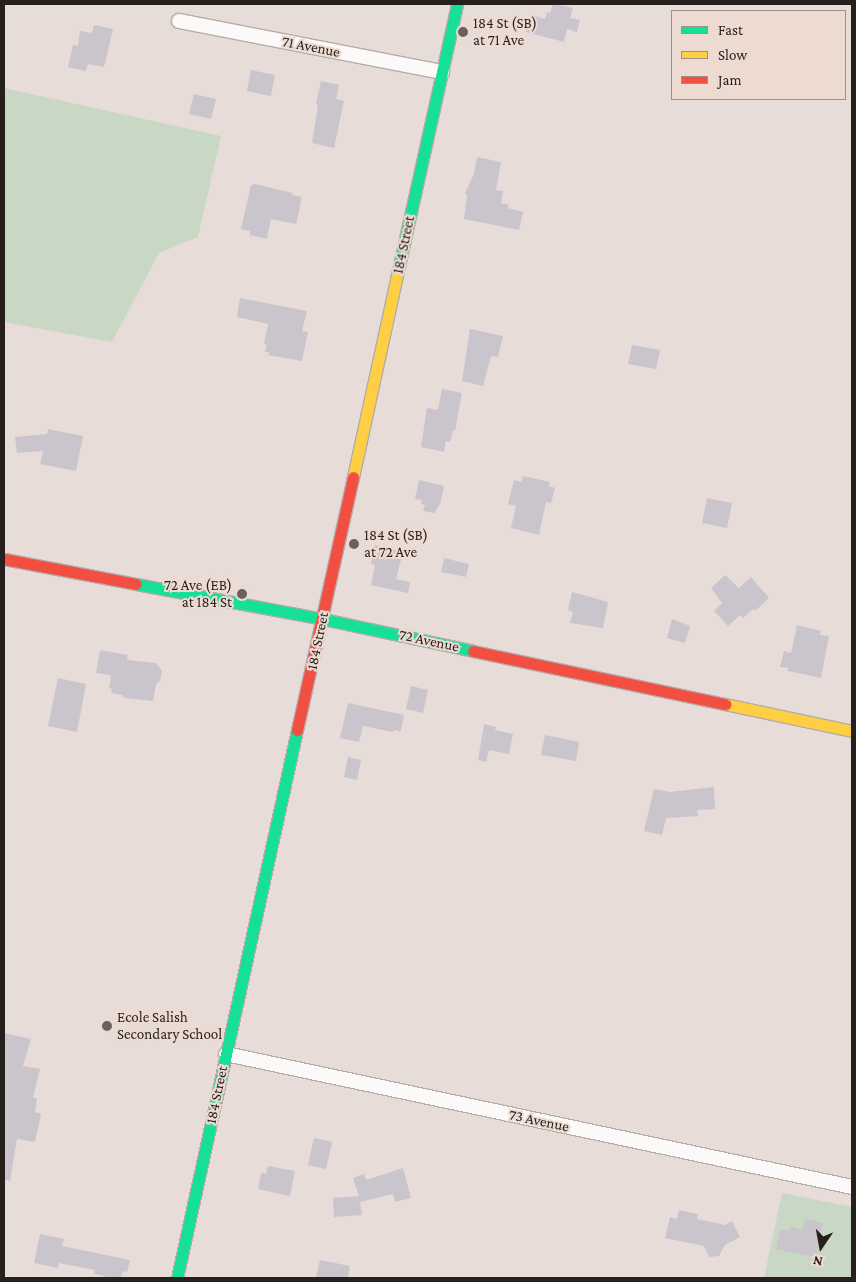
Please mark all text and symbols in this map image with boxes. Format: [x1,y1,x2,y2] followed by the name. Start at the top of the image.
[671,10,846,100] legend
[473,14,537,49] place label: 184 St (SB) at 71 Ave
[718,22,743,38] text: Fast
[457,26,469,38] marker: 184 St (SB) at 71 Ave
[280,33,342,61] street label: 71 Avenue
[718,47,747,63] text: Slow
[718,72,741,88] text: Jam
[389,214,419,276] street label: 184 Street
[364,526,428,561] place label: 184 St (SB) at 72 Ave
[348,538,360,550] marker: 184 St (SB) at 72 Ave
[164,576,232,611] place label: 72 Ave (EB) at 184 St
[236,588,248,600] marker: 72 Ave (EB) at 184 St
[303,610,333,672] street label: 184 Street
[397,626,461,656] street label: 72 Avenue
[117,1008,222,1043] place label: Ecole Salish Secondary School
[101,1020,113,1032] marker: Ecole Salish Secondary School
[202,1064,232,1126] street label: 184 Street
[507,1106,571,1136] street label: 73 Avenue
[796,1222,846,1272] north arrow
[812,1253,824,1270] text: N

